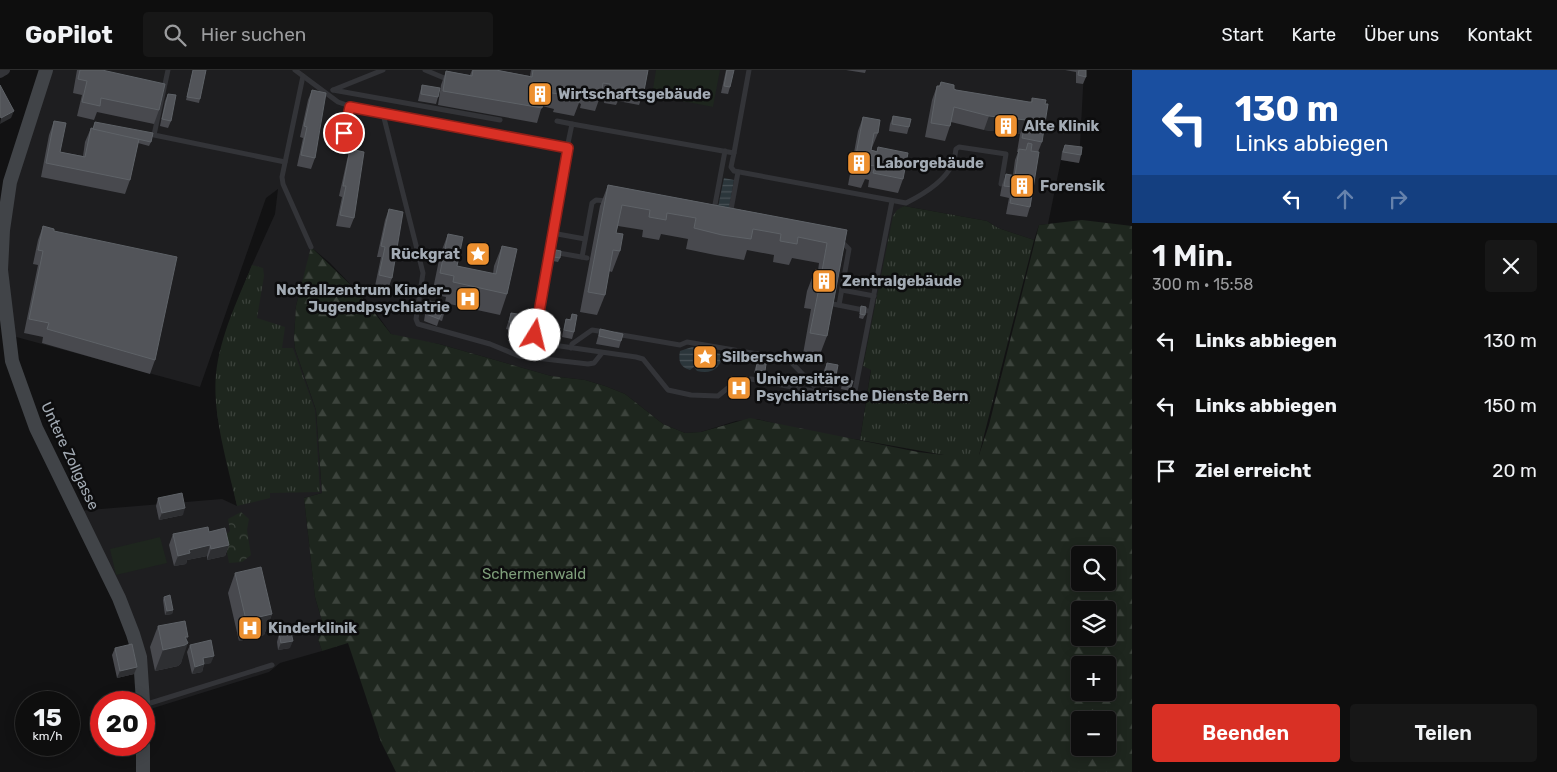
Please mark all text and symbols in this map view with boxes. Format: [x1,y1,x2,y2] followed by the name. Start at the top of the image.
[143,12,493,57] search box
[25,21,113,49] text: GoPilot
[161,21,189,49] icon: search
[201,23,306,46] text: Hier suchen
[1221,24,1264,46] text: Start
[1292,24,1336,46] text: Karte
[1364,24,1439,46] text: Über uns
[1467,24,1532,46] text: Kontakt
[527,81,553,107] building icon: Wirtschaftsgebäude
[558,85,711,103] place label: Wirtschaftsgebäude
[1235,88,1339,130] text: 130 m
[1152,90,1217,155] icon: left
[323,112,365,154] pin
[993,113,1019,139] building icon: Alte Klinik
[1024,117,1100,135] place label: Alte Klinik
[330,119,358,147] icon: arrive
[1235,130,1389,157] text: Links abbiegen
[846,150,872,176] building icon: Laborgebäude
[876,154,984,172] place label: Laborgebäude
[1009,173,1035,199] building icon: Forensik
[1040,177,1105,195] place label: Forensik
[1278,185,1306,213] icon: left
[1331,185,1359,213] icon: ahead
[1384,185,1412,213] icon: right
[1152,238,1233,274] text: 1 Min.
[1485,240,1537,292] button: close
[465,241,491,267] place icon: Rückgrat
[391,245,460,263] place label: Rückgrat
[811,268,837,294] building icon: Zentralgebäude
[842,272,962,290] place label: Zentralgebäude
[1152,275,1253,294] text: 300 m · 15:58
[276,281,450,316] place label: Notfallzentrum Kinder- Jugendpsychiatrie
[455,286,481,312] hospital icon: Notfallzentrum Kinder- Jugendpsychiatrie
[508,308,560,360] position arrow
[1152,327,1180,355] icon: left
[1195,329,1337,352] text: Links abbiegen
[1484,329,1537,352] text: 130 m
[692,344,718,370] place icon: Silberschwan
[722,348,823,366] place label: Silberschwan
[756,370,968,405] place label: Universitäre Psychiatrische Dienste Bern
[726,375,752,401] hospital icon: Universitäre Psychiatrische Dienste Bern
[1152,392,1180,420] icon: left
[1195,394,1337,417] text: Links abbiegen
[1484,394,1537,417] text: 150 m
[37,399,103,513] street label: Untere Zollgasse
[1152,457,1180,485] icon: arrive
[1195,459,1311,482] text: Ziel erreicht
[1492,459,1537,482] text: 20 m
[1071,546,1116,756] map controls
[1071,546,1116,591] button: search
[482,565,586,583] park label: Schermenwald
[1071,601,1116,646] button: layers
[237,615,263,641] hospital icon: Kinderklinik
[268,619,357,637] place label: Kinderklinik
[1071,656,1116,701] button: +
[90,691,155,756] speed limit sign: 20
[33,703,62,732] text: 15
[1152,704,1340,762] button: Beenden
[1350,704,1537,762] button: Teilen
[1071,711,1116,756] button: −
[33,729,62,743] text: km/h

